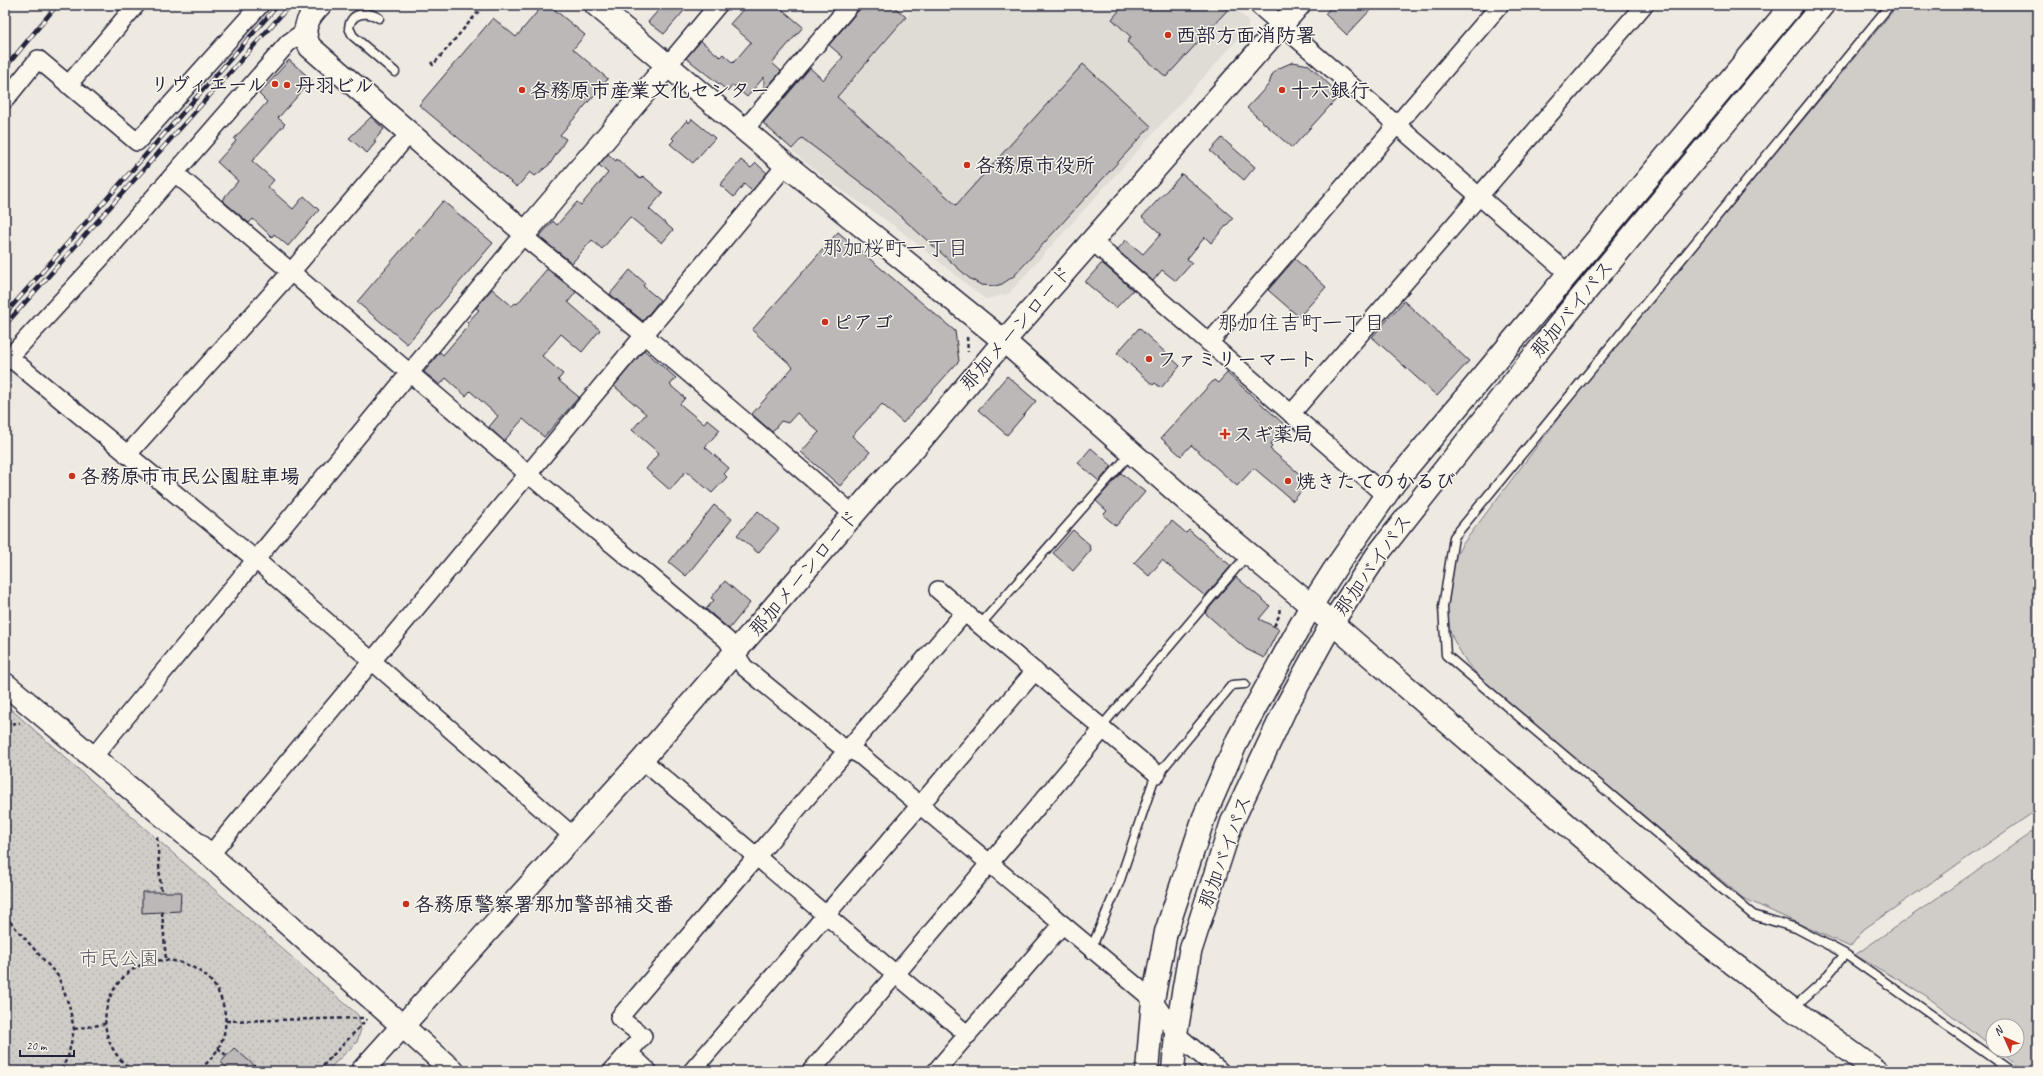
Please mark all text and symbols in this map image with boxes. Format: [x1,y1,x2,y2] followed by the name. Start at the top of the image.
[1176,23,1316,48] place label: 西部方面消防署
[1163,30,1173,40] marker: 西部方面消防署
[150,72,267,97] place label: リヴィエール
[295,73,375,98] place label: 丹羽ビル
[530,78,770,103] place label: 各務原市産業文化センター
[1290,78,1370,103] place label: 十六銀行
[270,79,280,89] marker: リヴィエール
[282,80,292,90] marker: 丹羽ビル
[517,85,527,95] marker: 各務原市産業文化センター
[1277,85,1287,95] marker: 十六銀行
[975,153,1095,178] place label: 各務原市役所
[962,160,972,170] marker: 各務原市役所
[822,235,969,261] district label: 那加桜町一丁目
[1525,255,1619,363] street label: 那加バイパス
[954,260,1078,396] street label: 那加メーンロード
[833,310,893,335] place label: ピアゴ
[1217,310,1385,336] district label: 那加住吉町一丁目
[820,317,830,327] marker: ピアゴ
[1157,347,1318,372] place label: ファミリーマート
[1144,354,1154,364] marker: ファミリーマート
[1233,422,1313,447] place label: スギ薬局
[1220,429,1230,439] marker: スギ薬局
[80,464,300,489] place label: 各務原市市民公園駐車場
[1296,469,1455,494] place label: 焼きたてのかるび
[67,471,77,481] marker: 各務原市市民公園駐車場
[1283,476,1293,486] marker: 焼きたてのかるび
[743,504,865,642] street label: 那加メーンロード
[1328,509,1418,621] street label: 那加バイパス
[1193,792,1257,912] street label: 那加バイパス
[414,892,674,917] place label: 各務原警察署那加警部補交番
[401,899,411,909] marker: 各務原警察署那加警部補交番
[79,946,159,971] park label: 市民公園
[1985,1018,2025,1058] north arrow
[1991,1022,2007,1038] text: N
[20,1032,74,1058] scale bar
[26,1038,48,1054] text: 20 m

